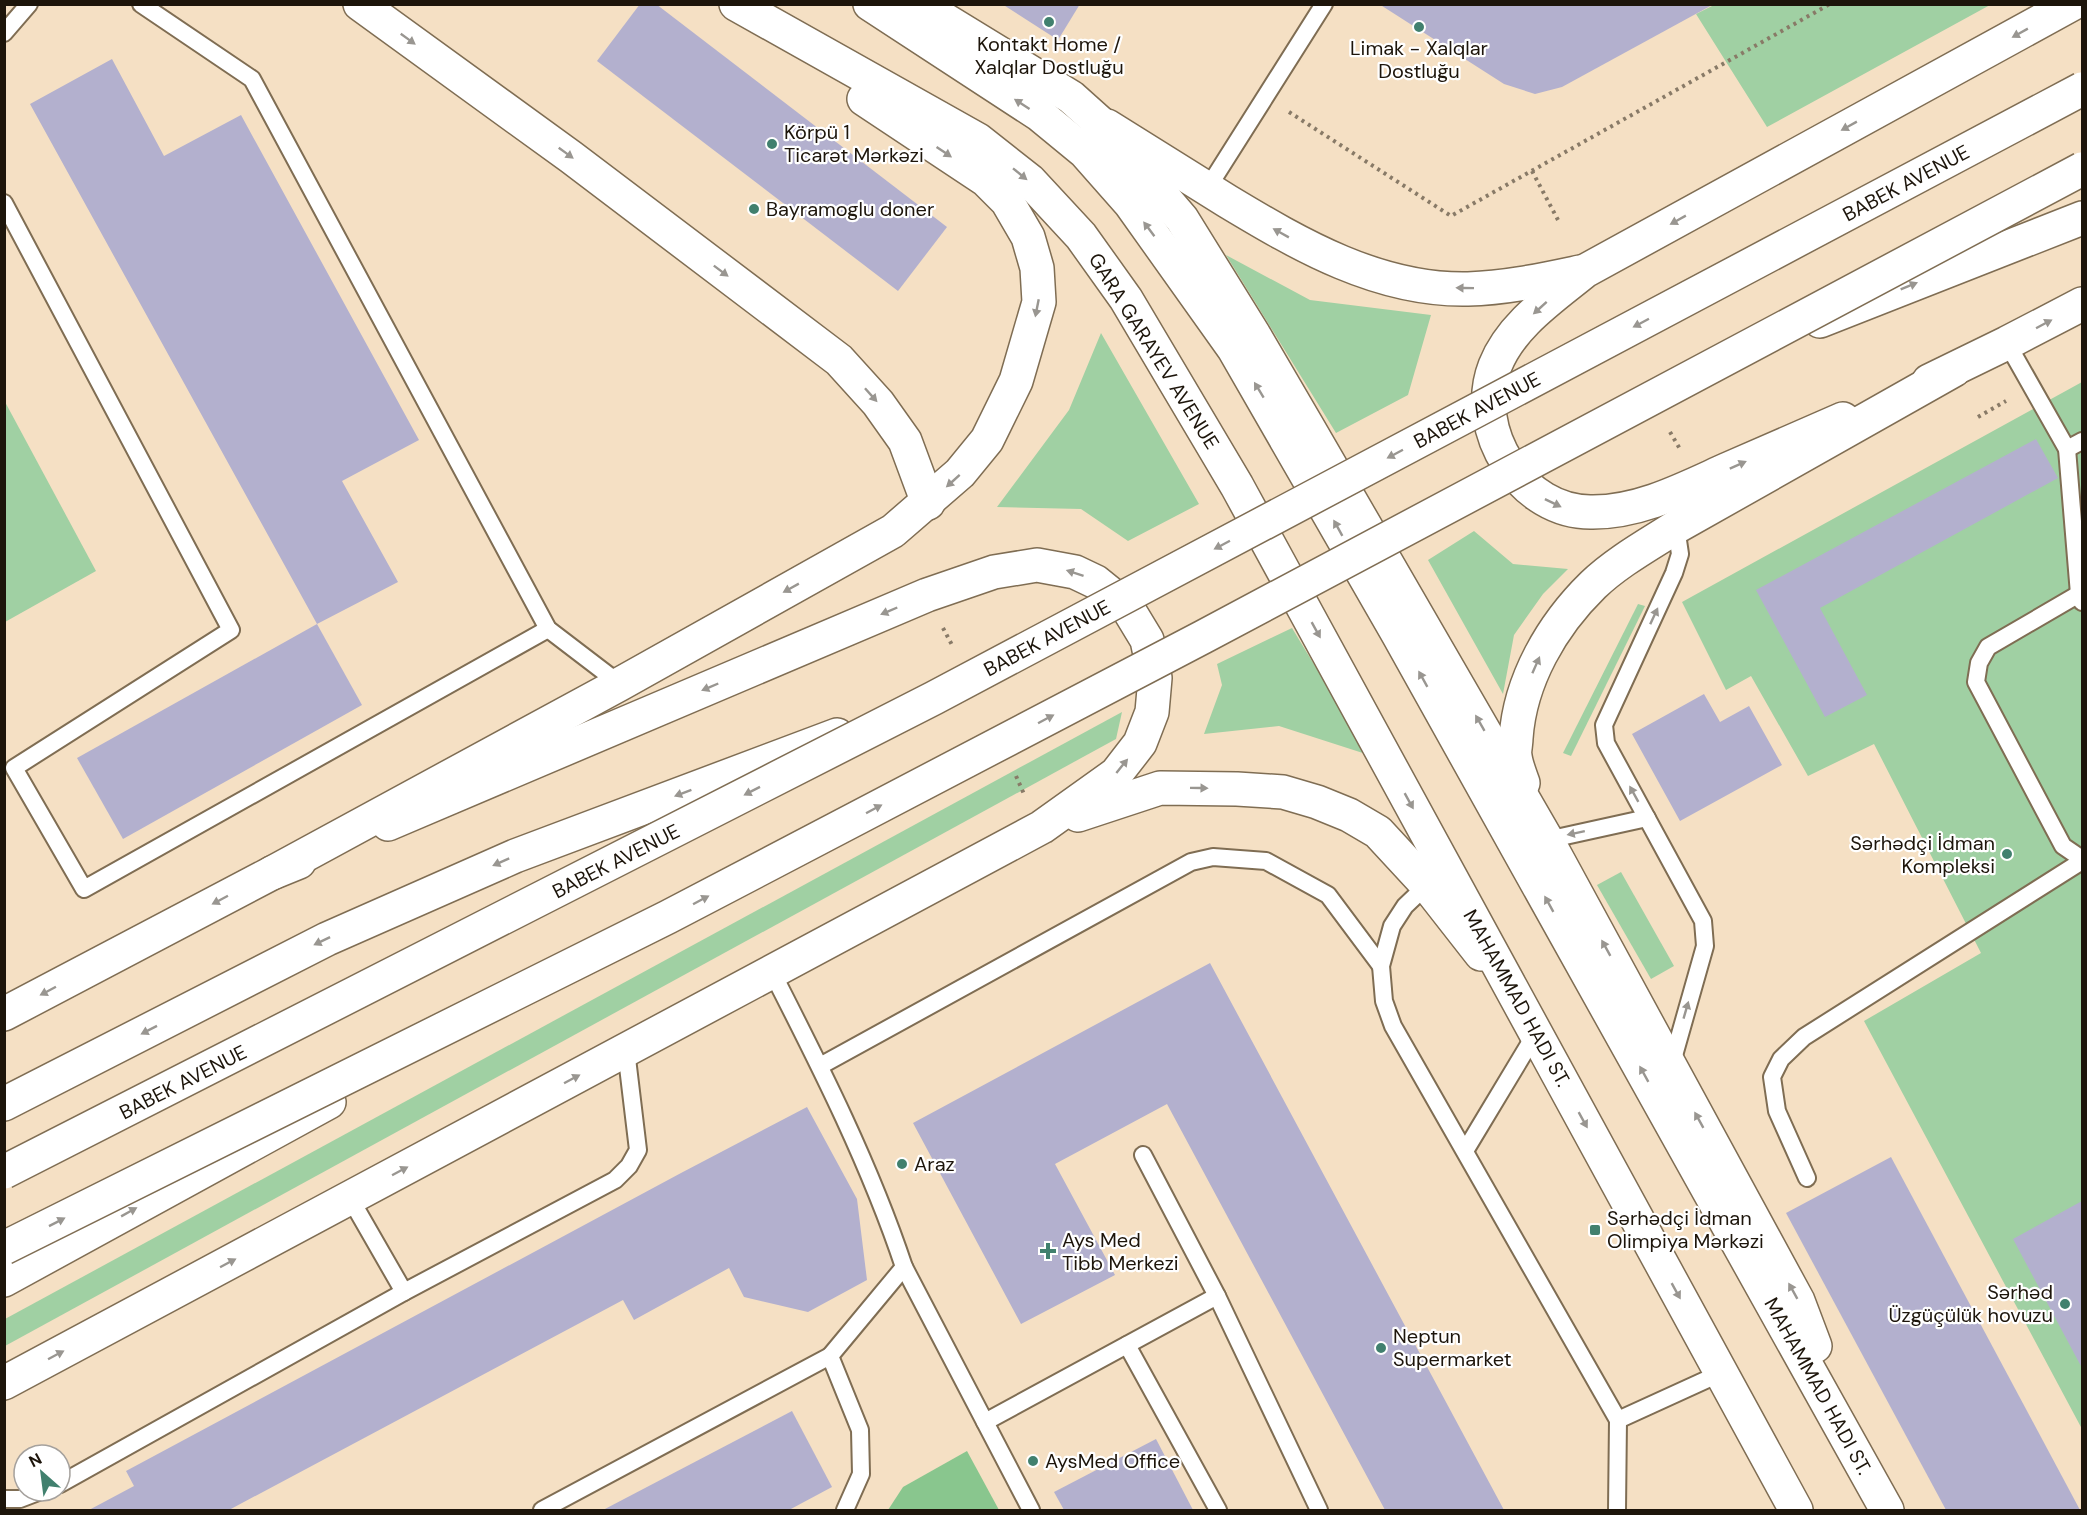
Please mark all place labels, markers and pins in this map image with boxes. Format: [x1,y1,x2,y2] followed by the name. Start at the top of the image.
[1042,15,1056,29] marker: Kontakt Home / Xalqlar Dostluğu
[1412,20,1426,34] marker: Limak - Xalqlar Dostluğu
[974,31,1124,80] place label: Kontakt Home / Xalqlar Dostluğu
[1350,35,1488,84] place label: Limak - Xalqlar Dostluğu
[784,119,924,168] place label: Körpü 1 Ticarət Mərkəzi
[765,137,779,151] marker: Körpü 1 Ticarət Mərkəzi
[766,196,934,222] place label: Bayramoglu doner
[747,202,761,216] marker: Bayramoglu doner
[1850,830,1995,879] place label: Sərhədçi İdman Kompleksi
[2000,847,2014,861] marker: Sərhədçi İdman Kompleksi
[914,1151,955,1177] place label: Araz
[895,1157,909,1171] marker: Araz
[1607,1205,1764,1254] place label: Sərhədçi İdman Olimpiya Mərkəzi
[1588,1223,1602,1237] marker: Sərhədçi İdman Olimpiya Mərkəzi
[1062,1227,1179,1276] place label: Ays Med Tibb Merkezi
[1039,1242,1057,1260] marker: Ays Med Tibb Merkezi
[1888,1279,2053,1328] place label: Sərhəd Üzgüçülük hovuzu
[2058,1297,2072,1311] marker: Sərhəd Üzgüçülük hovuzu
[1393,1323,1512,1372] place label: Neptun Supermarket
[1374,1341,1388,1355] marker: Neptun Supermarket
[1045,1448,1180,1474] place label: AysMed Office
[1026,1454,1040,1468] marker: AysMed Office

